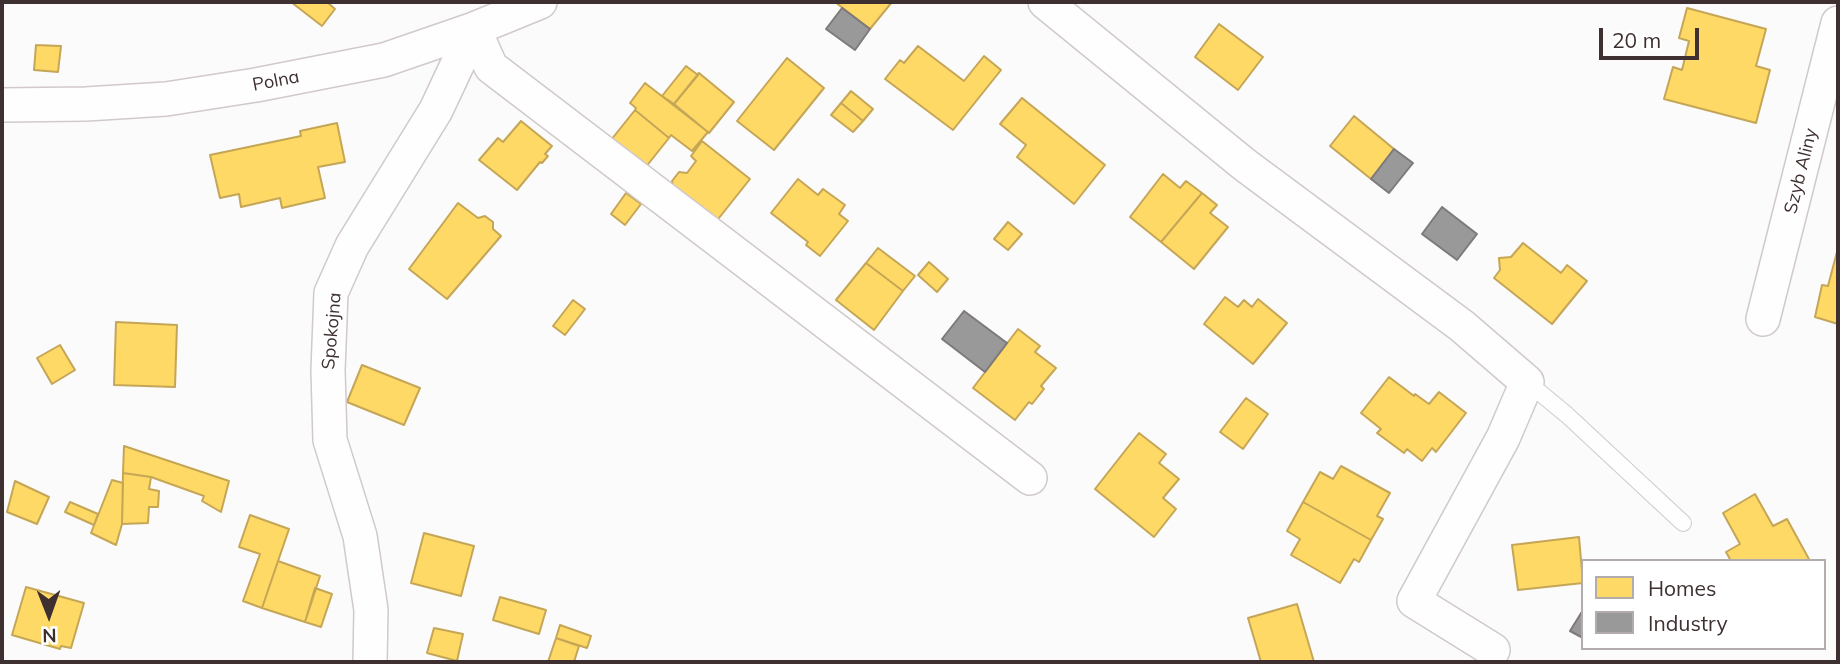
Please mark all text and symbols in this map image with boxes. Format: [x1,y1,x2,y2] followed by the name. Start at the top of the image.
[1602,14,1702,58] scale bar
[1612,27,1661,53] text: 20 m
[251,66,301,96] street label: Polna
[1780,126,1822,216] street label: Szyb Aliny
[318,292,346,370] street label: Spokojna
[1581,559,1826,650] legend
[1648,575,1716,601] text: Homes
[14,580,84,650] north arrow
[1648,610,1728,636] text: Industry
[42,624,57,648] text: N

